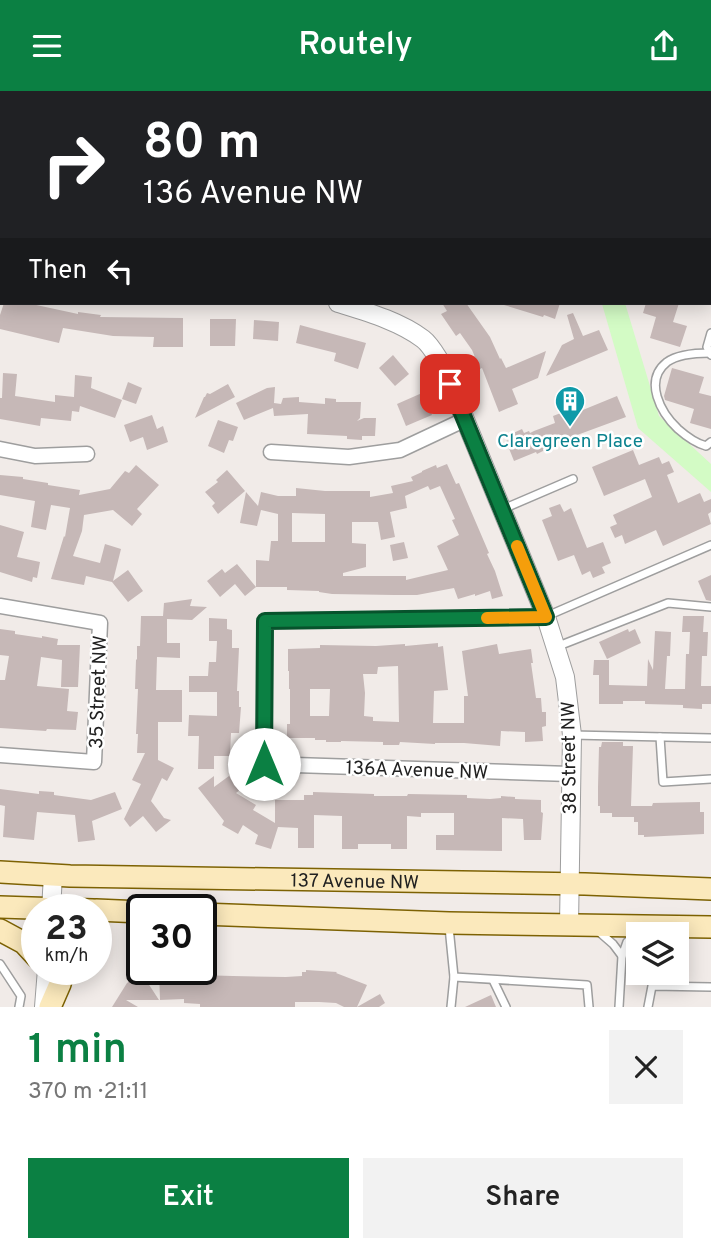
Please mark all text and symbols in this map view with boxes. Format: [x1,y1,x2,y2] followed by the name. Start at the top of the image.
[298,26,413,66] text: Routely
[28,27,66,65] icon: menu
[645,27,683,65] icon: share
[143,114,260,176] text: 80 m
[28,119,119,210] icon: right
[143,175,363,215] text: 136 Avenue NW
[101,252,139,290] icon: left
[28,255,87,288] text: Then
[420,354,480,414] pin
[431,365,469,403] icon: arrive
[553,384,587,428] building icon: Claregreen Place
[497,430,643,454] place label: Claregreen Place
[85,635,113,749] street label: 35 Street NW
[557,701,583,815] street label: 38 Street NW
[227,727,301,801] position arrow
[345,757,489,785] street label: 136A Avenue NW
[290,869,419,895] street label: 137 Avenue NW
[126,894,217,985] speed limit sign: 30
[45,908,88,952] text: 23
[626,922,689,985] map controls
[626,922,689,985] button: layers
[45,945,88,968] text: km/h
[28,1025,127,1078] text: 1 min
[609,1030,683,1104] button: close
[28,1078,148,1107] text: 370 m · 21:11
[28,1158,349,1238] button: Exit
[363,1158,683,1238] button: Share

